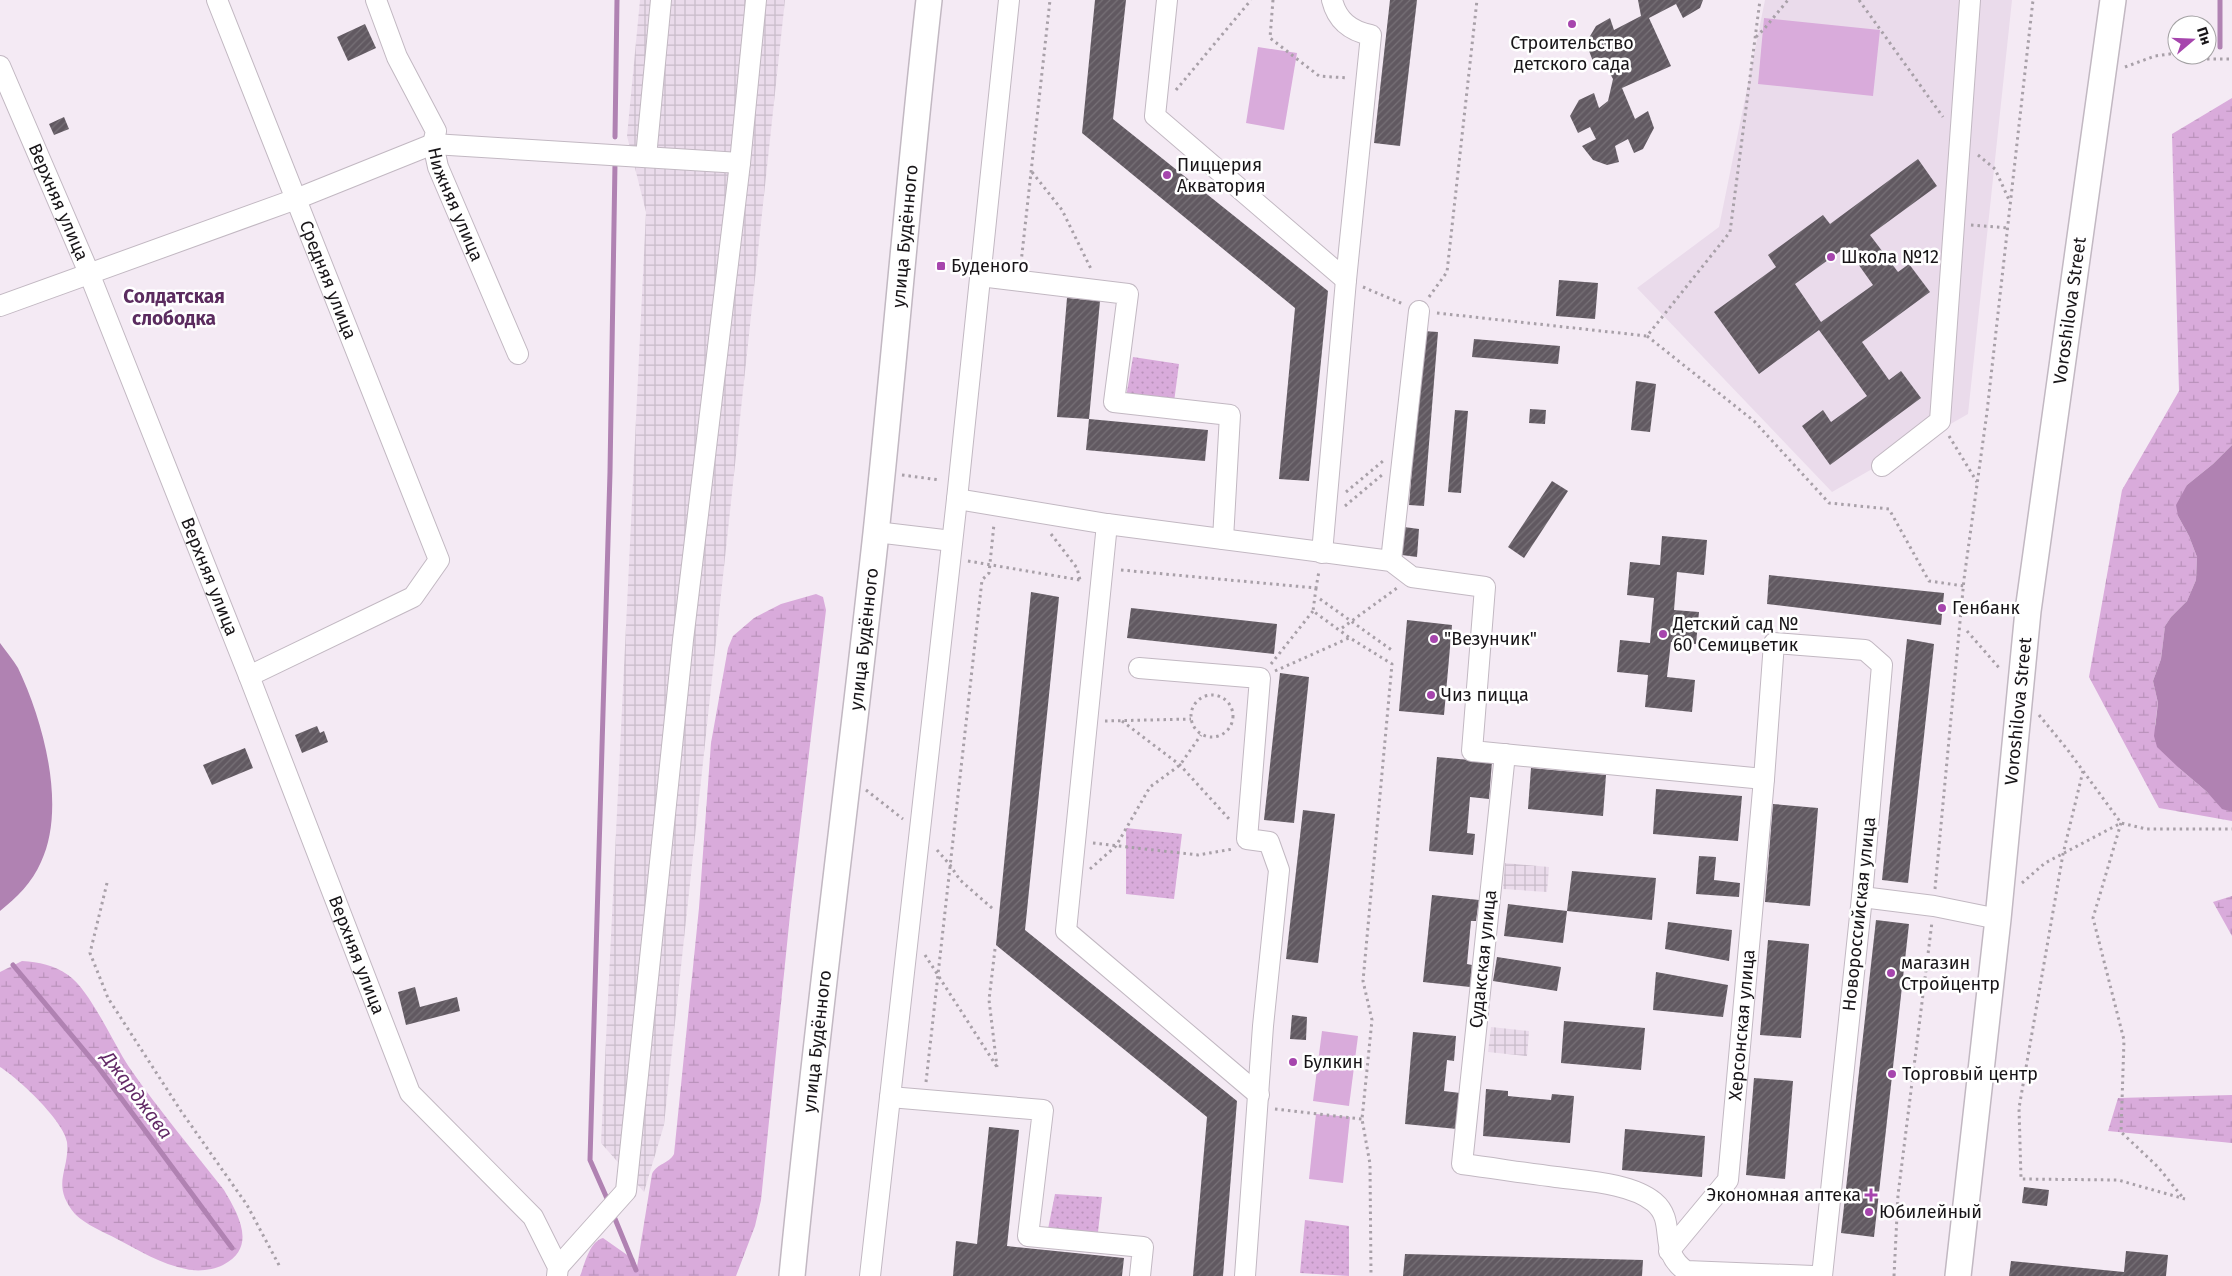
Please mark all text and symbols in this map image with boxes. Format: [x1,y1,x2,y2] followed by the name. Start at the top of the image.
[2167,15,2217,65] north arrow
[1566,18,1578,30] marker: Строительство детского сада
[2193,25,2215,47] text: Пн
[1510,32,1634,75] place label: Строительство детского сада
[24,140,93,264] street label: Верхняя улица
[423,145,488,265] street label: Нижняя улица
[1177,154,1266,197] place label: Пиццерия Акватория
[887,164,923,309] street label: улица Будённого
[1161,169,1173,181] marker: Пиццерия Акватория
[294,217,361,342] street label: Средняя улица
[2049,235,2091,386] street label: Voroshilova Street
[1841,246,1939,268] place label: Школа №12
[1825,251,1837,263] marker: Школа №12
[951,255,1029,277] place label: Буденого
[935,260,947,272] marker: Буденого
[123,285,225,330] district label: Солдатская слободка
[176,514,243,639] street label: Верхняя улица
[845,567,883,712] street label: улица Будённого
[1952,597,2021,619] place label: Генбанк
[1936,602,1948,614] marker: Генбанк
[1672,613,1799,656] place label: Детский сад № 60 Семицветик
[1444,628,1537,650] place label: "Везунчик"
[1657,628,1669,640] marker: Детский сад № 60 Семицветик
[1428,633,1440,645] marker: "Везунчик"
[2000,636,2036,786] street label: Voroshilova Street
[1441,684,1529,706] place label: Чиз пицца
[1425,689,1437,701] marker: Чиз пицца
[1838,816,1880,1012] street label: Новороссийская улица
[1465,889,1501,1029] street label: Судакская улица
[324,892,390,1018] street label: Верхняя улица
[1724,948,1760,1102] street label: Херсонская улица
[1901,952,2000,995] place label: магазин Стройцентр
[1885,967,1897,979] marker: магазин Стройцентр
[798,969,836,1114] street label: улица Будённого
[95,1045,177,1143] water label: Джарджава
[1303,1051,1363,1073] place label: Булкин
[1287,1056,1299,1068] marker: Булкин
[1902,1063,2038,1085] place label: Торговый центр
[1886,1068,1898,1080] marker: Торговый центр
[1706,1184,1861,1206] place label: Экономная аптека
[1865,1189,1877,1201] marker: Экономная аптека
[1879,1201,1982,1223] place label: Юбилейный
[1863,1206,1875,1218] marker: Юбилейный

